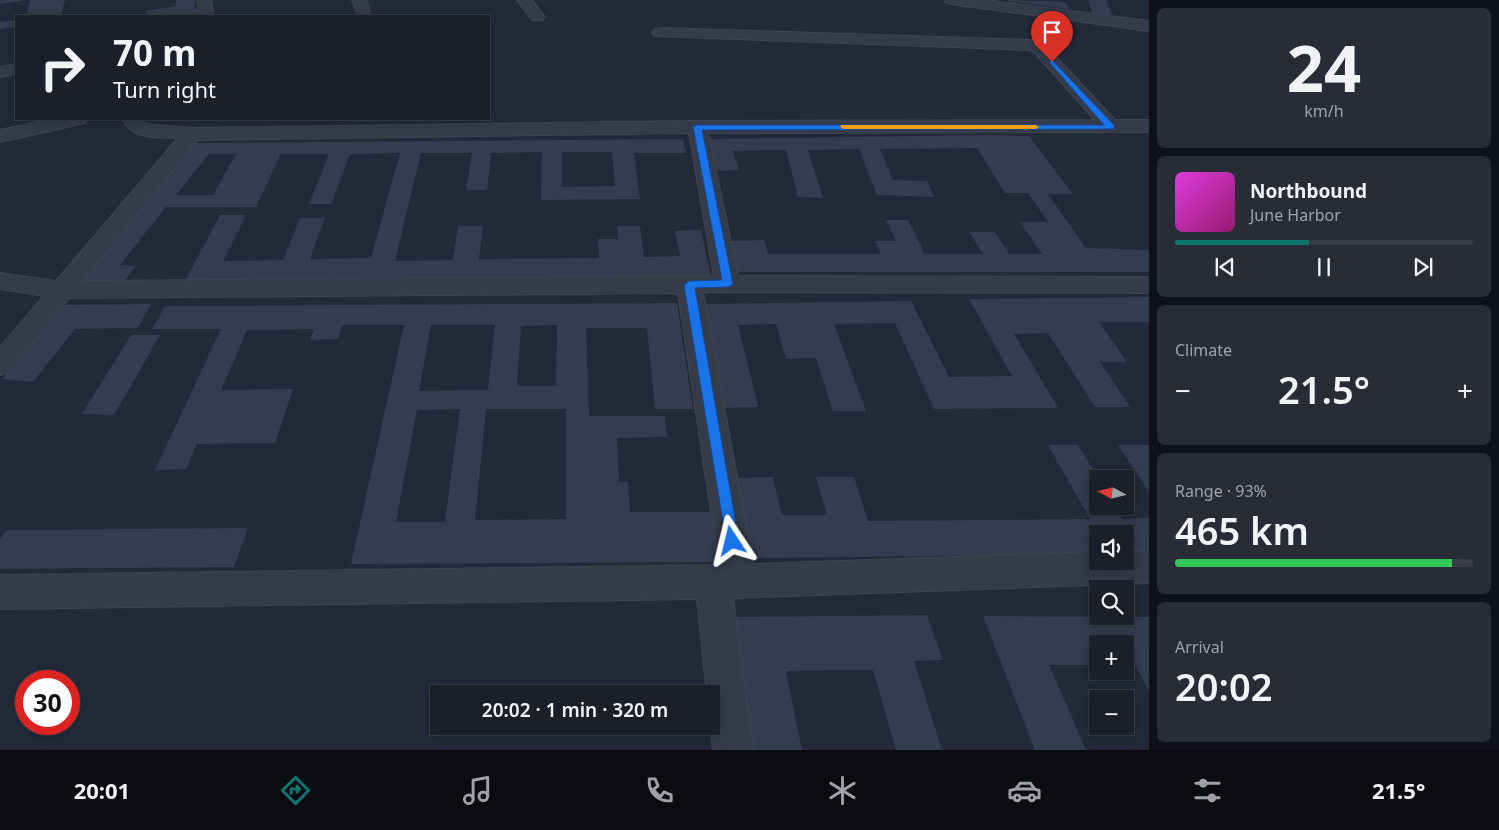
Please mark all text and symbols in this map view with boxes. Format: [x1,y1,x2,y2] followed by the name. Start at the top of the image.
[1031,11,1073,62] pin
[1038,18,1066,46] icon: arrive
[1287,23,1361,111] text: 24
[113,29,196,76] text: 70 m
[30,35,95,100] icon: right
[113,74,216,104] text: Turn right
[1304,100,1344,122] text: km/h
[1250,178,1367,204] text: Northbound
[1250,204,1341,226] text: June Harbor
[1211,253,1239,281] icon: previous
[1310,253,1338,281] icon: pause
[1409,253,1437,281] icon: next
[1175,339,1232,361] text: Climate
[1278,363,1370,415] text: 21.5°
[1175,371,1191,409] text: −
[1457,371,1473,409] text: +
[1089,470,1134,515] north arrow
[1089,470,1134,735] map controls
[1175,480,1267,502] text: Range · 93%
[1175,504,1309,556] text: 465 km
[705,514,757,566] position arrow
[1089,525,1134,570] button: sound
[1089,580,1134,625] button: search
[1089,635,1134,680] button: +
[1175,636,1224,658] text: Arrival
[1175,660,1272,712] text: 20:02
[15,670,80,735] speed limit sign: 30
[1089,690,1134,735] button: −
[482,697,668,723] text: 20:02 · 1 min · 320 m
[278,773,313,808] icon: directions
[460,773,495,808] icon: music
[642,773,677,808] icon: phone
[825,773,860,808] icon: climate
[1007,773,1042,808] icon: car
[1190,773,1225,808] icon: filters
[74,775,130,805] text: 20:01
[1372,775,1425,805] text: 21.5°

